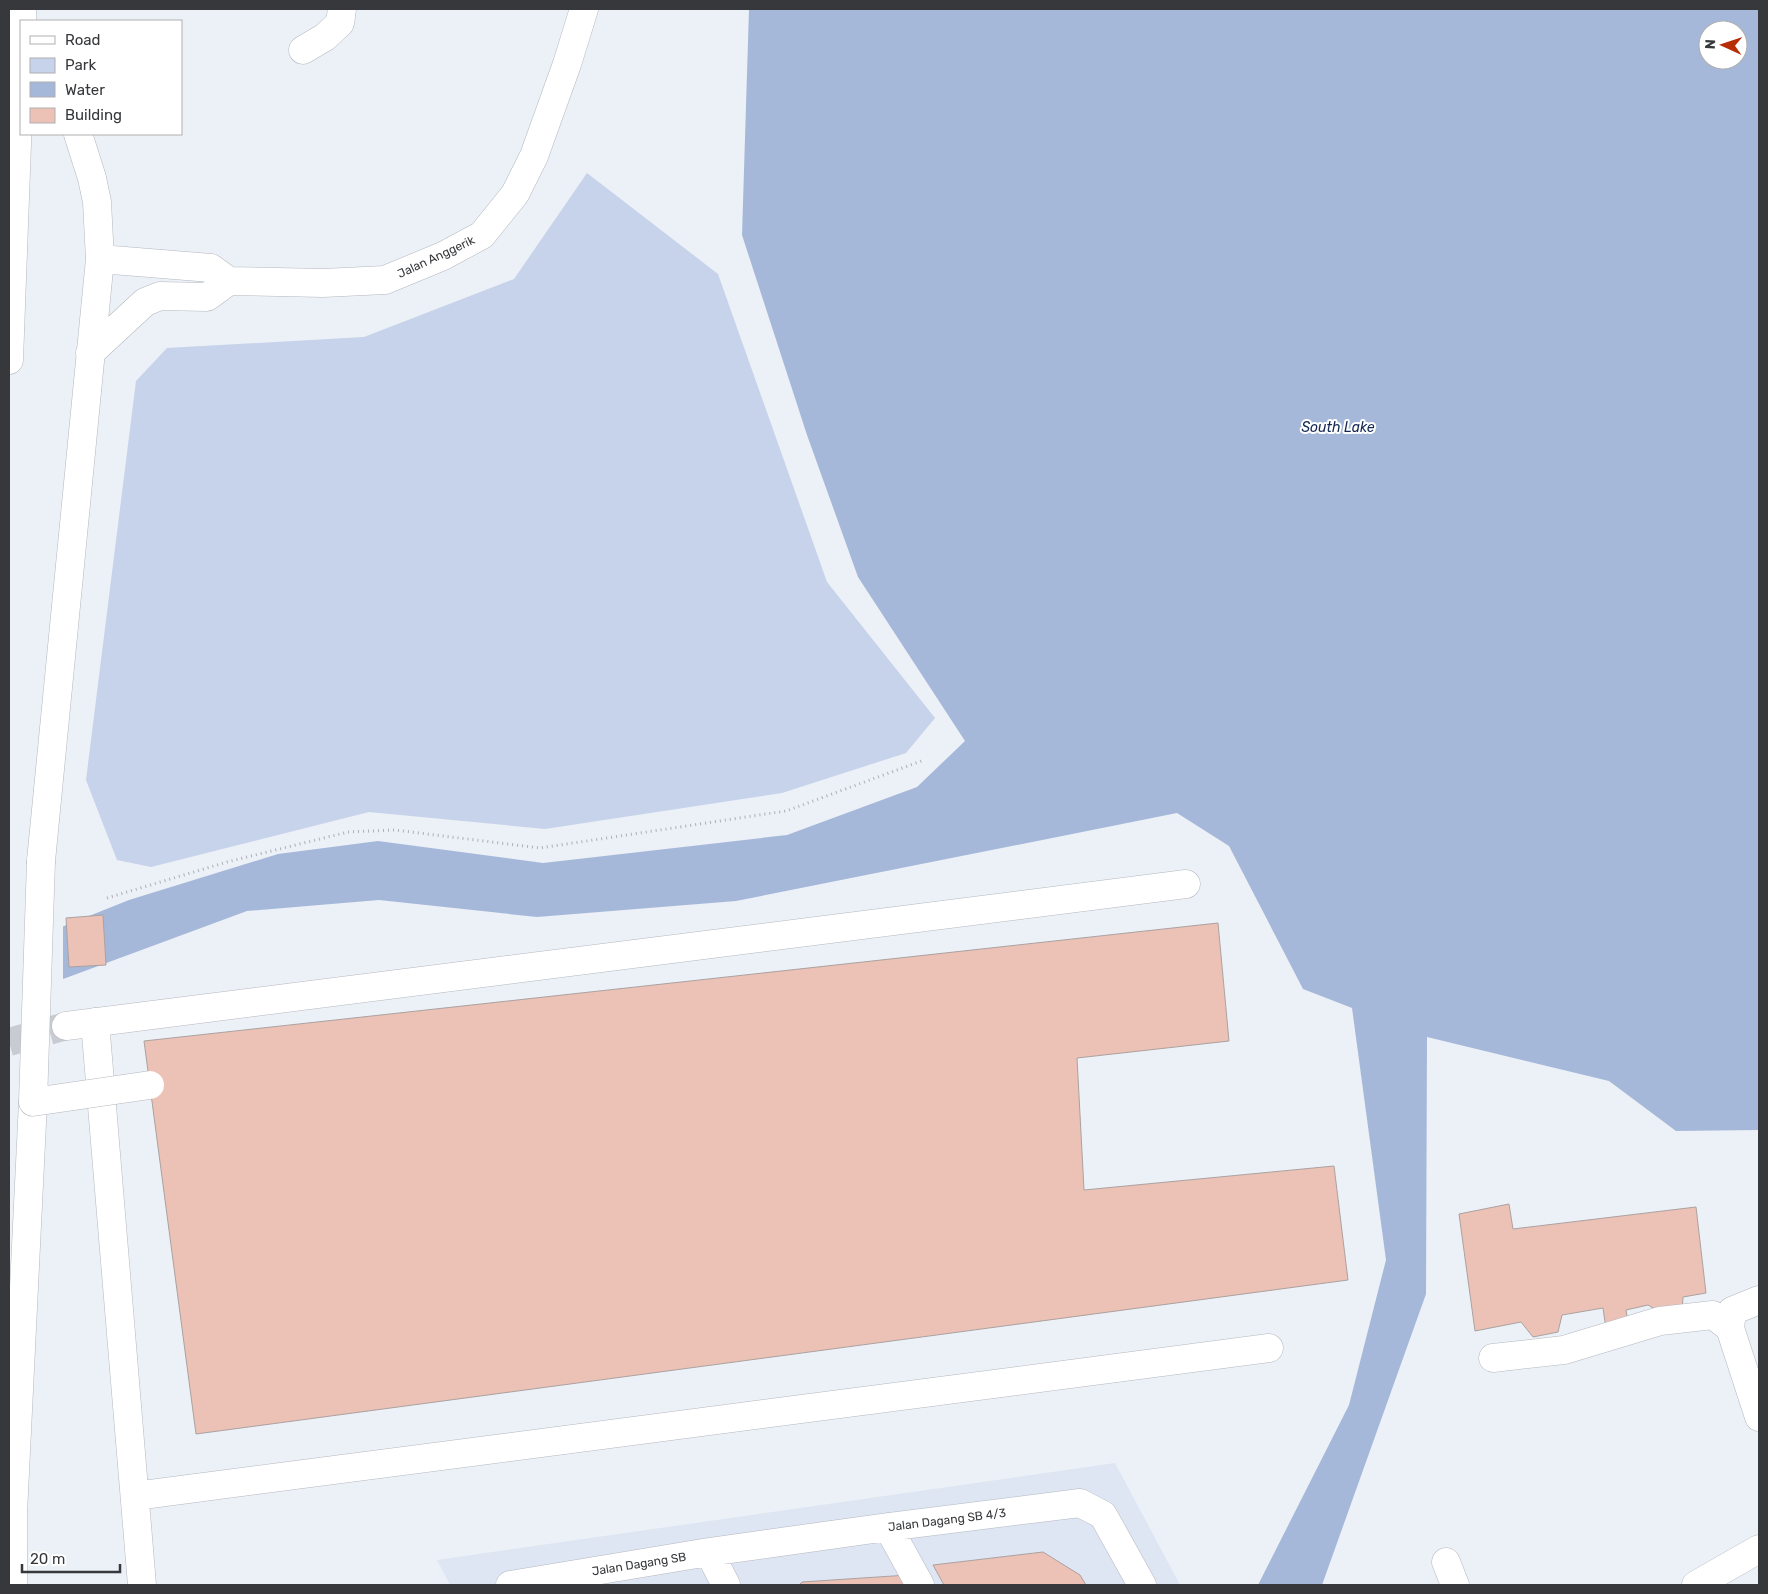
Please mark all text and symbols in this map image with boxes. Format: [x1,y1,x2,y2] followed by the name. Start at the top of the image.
[20,20,182,135] legend
[1698,20,1748,70] north arrow
[65,31,101,49] text: Road
[1702,39,1719,50] text: N
[65,56,96,74] text: Park
[65,81,105,99] text: Water
[65,106,122,124] text: Building
[395,233,478,281] street label: Jalan Anggerik
[1301,419,1375,436] water label: South Lake
[887,1506,1007,1534] street label: Jalan Dagang SB 4/3
[22,1542,120,1574] scale bar
[30,1550,65,1568] text: 20 m
[591,1550,687,1578] street label: Jalan Dagang SB

